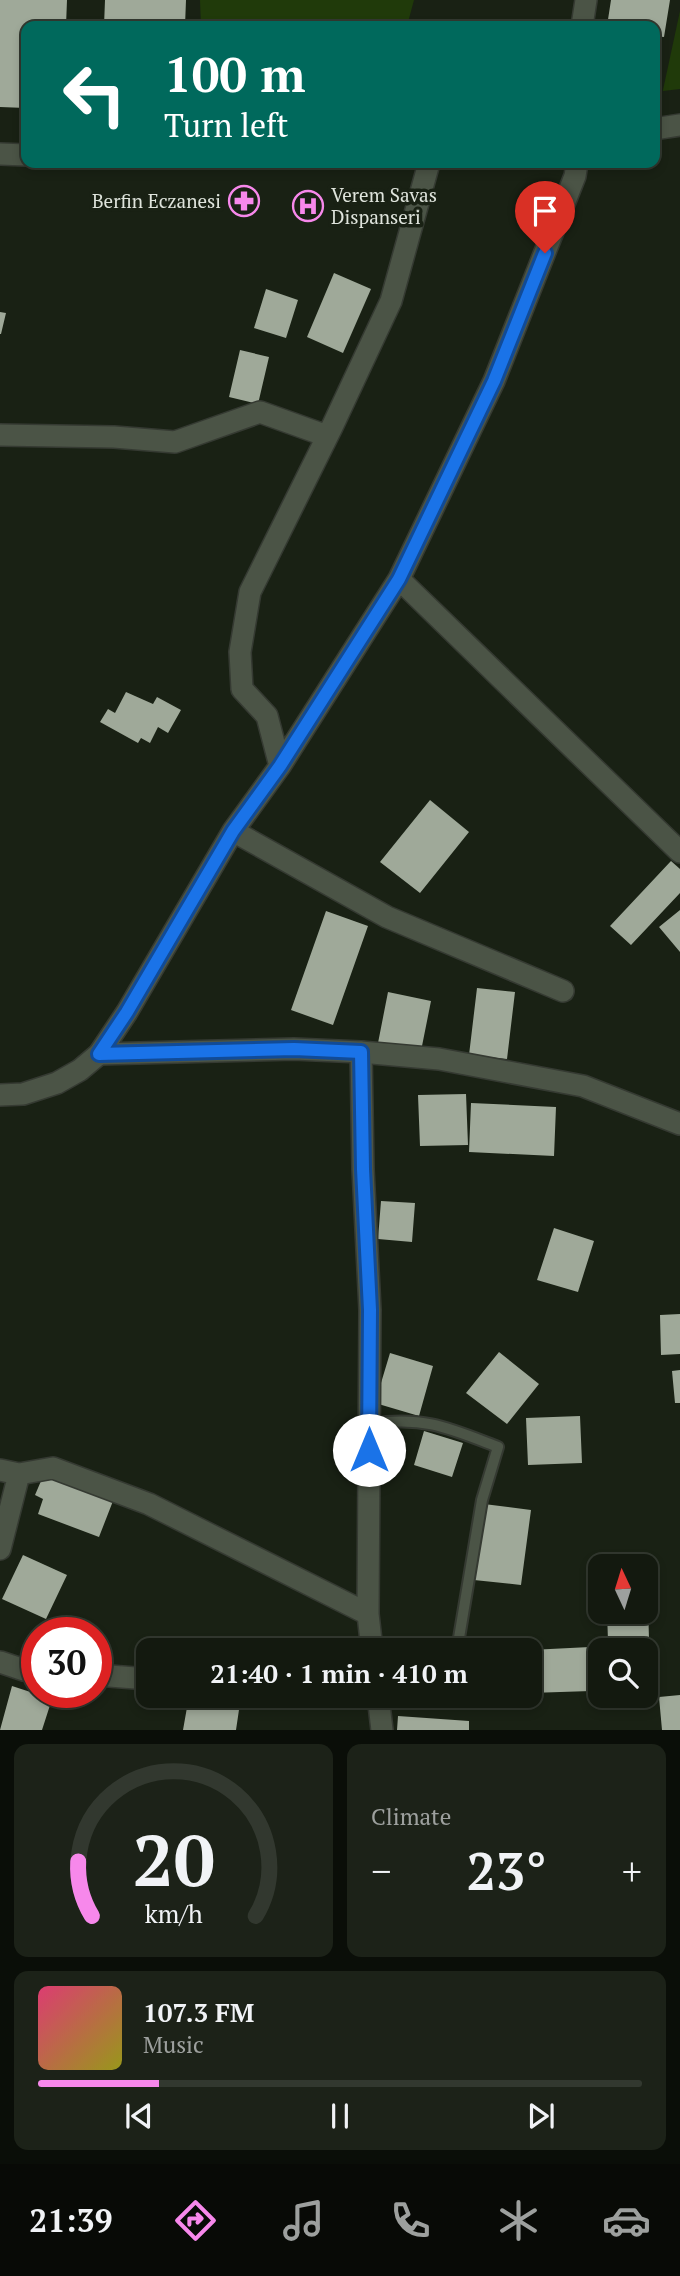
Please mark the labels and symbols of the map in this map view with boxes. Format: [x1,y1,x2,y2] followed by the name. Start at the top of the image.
[515,181,575,253] pin
[331,182,437,229] place label: Verem Savas Dispanseri
[227,184,261,218] pharmacy icon: Berfin Eczanesi
[92,188,221,213] place label: Berfin Eczanesi
[291,189,325,223] hospital icon: Verem Savas Dispanseri
[332,1413,406,1487] position arrow
[588,1554,658,1624] north arrow
[21,1617,112,1708] speed limit sign: 30

